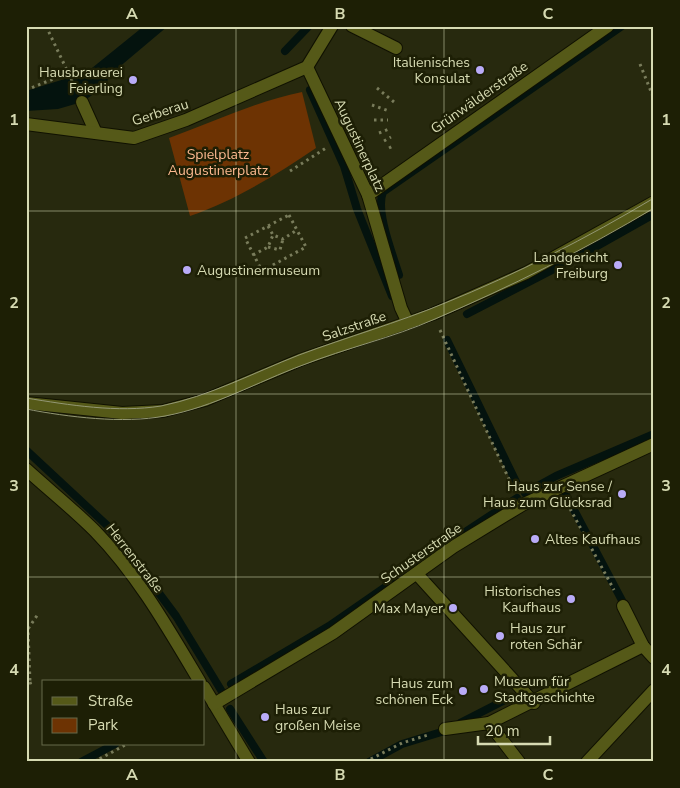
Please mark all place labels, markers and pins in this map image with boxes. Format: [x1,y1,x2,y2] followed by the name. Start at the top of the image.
[393,53,470,88] place label: Italienisches Konsulat
[39,63,123,98] place label: Hausbrauerei Feierling
[474,64,486,76] marker: Italienisches Konsulat
[127,74,139,86] marker: Hausbrauerei Feierling
[534,248,608,283] place label: Landgericht Freiburg
[612,259,624,271] marker: Landgericht Freiburg
[197,261,320,280] place label: Augustinermuseum
[181,264,193,276] marker: Augustinermuseum
[483,477,613,512] place label: Haus zur Sense / Haus zum Glücksrad
[616,488,628,500] marker: Haus zur Sense / Haus zum Glücksrad
[545,530,641,549] place label: Altes Kaufhaus
[529,533,541,545] marker: Altes Kaufhaus
[484,582,561,617] place label: Historisches Kaufhaus
[565,593,577,605] marker: Historisches Kaufhaus
[374,599,443,618] place label: Max Mayer
[447,602,459,614] marker: Max Mayer
[510,619,582,654] place label: Haus zur roten Schär
[494,630,506,642] marker: Haus zur roten Schär
[494,672,595,707] place label: Museum für Stadtgeschichte
[376,674,454,709] place label: Haus zum schönen Eck
[478,683,490,695] marker: Museum für Stadtgeschichte
[457,685,469,697] marker: Haus zum schönen Eck
[275,700,360,735] place label: Haus zur großen Meise
[259,711,271,723] marker: Haus zur großen Meise

